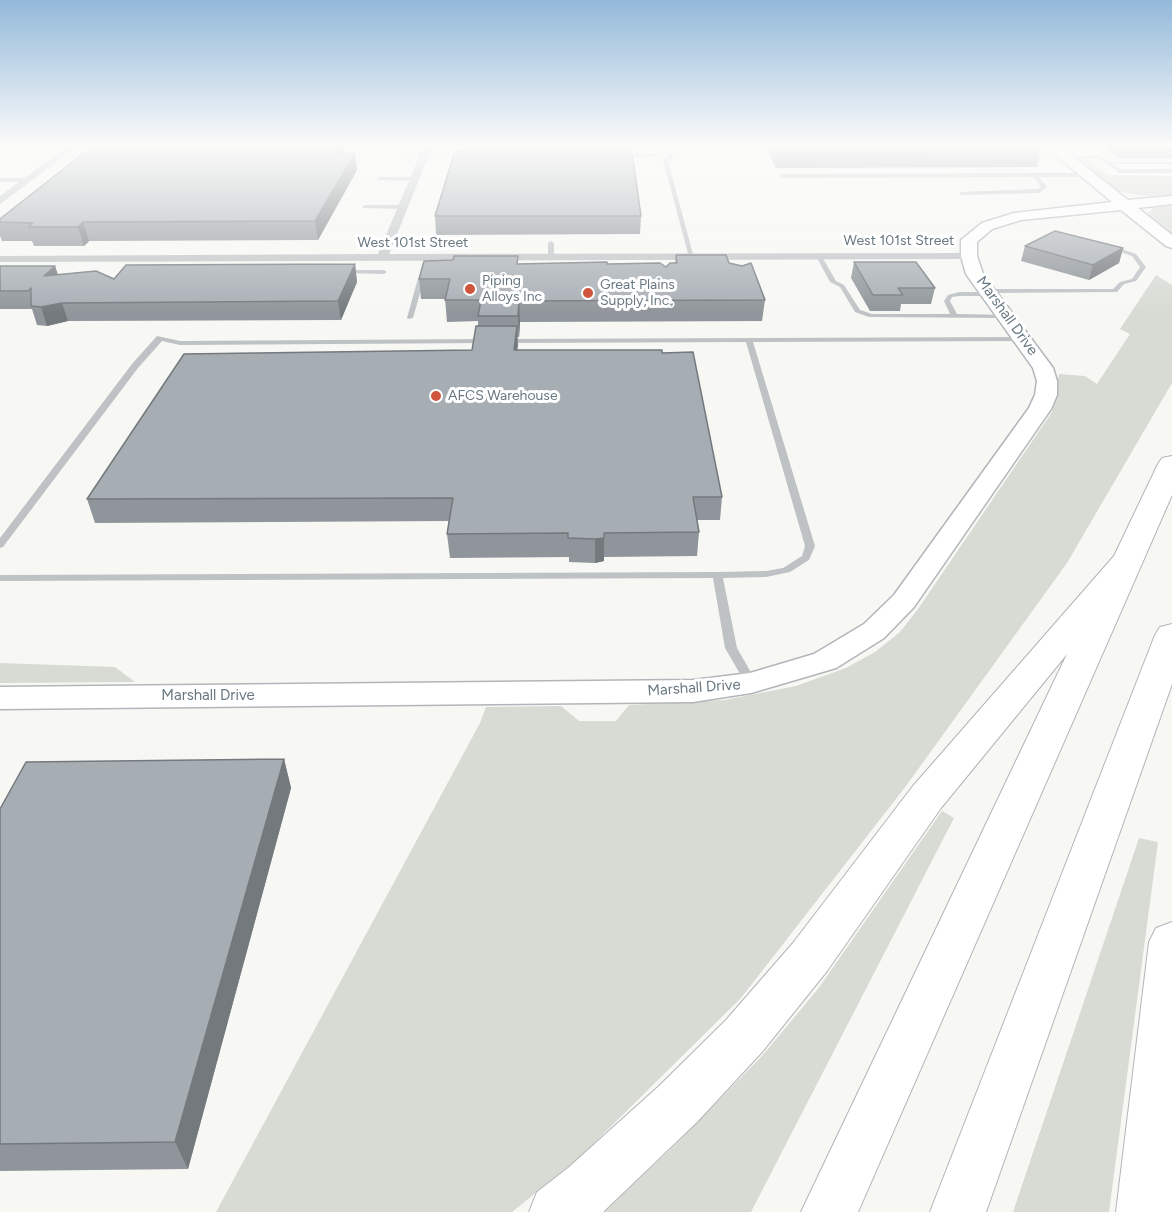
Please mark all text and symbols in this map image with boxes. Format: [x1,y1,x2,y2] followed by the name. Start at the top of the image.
[844,233,954,249] street label: West 101st Street
[358,235,468,251] street label: West 101st Street
[482,273,542,306] place label: Piping Alloys Inc
[972,273,1042,359] street label: Marshall Drive
[600,277,675,310] place label: Great Plains Supply, Inc.
[463,282,477,296] marker: Piping Alloys Inc
[581,286,595,300] marker: Great Plains Supply, Inc.
[448,388,558,404] place label: AFCS Warehouse
[429,389,443,403] marker: AFCS Warehouse
[647,676,741,700] street label: Marshall Drive
[161,687,255,705] street label: Marshall Drive

